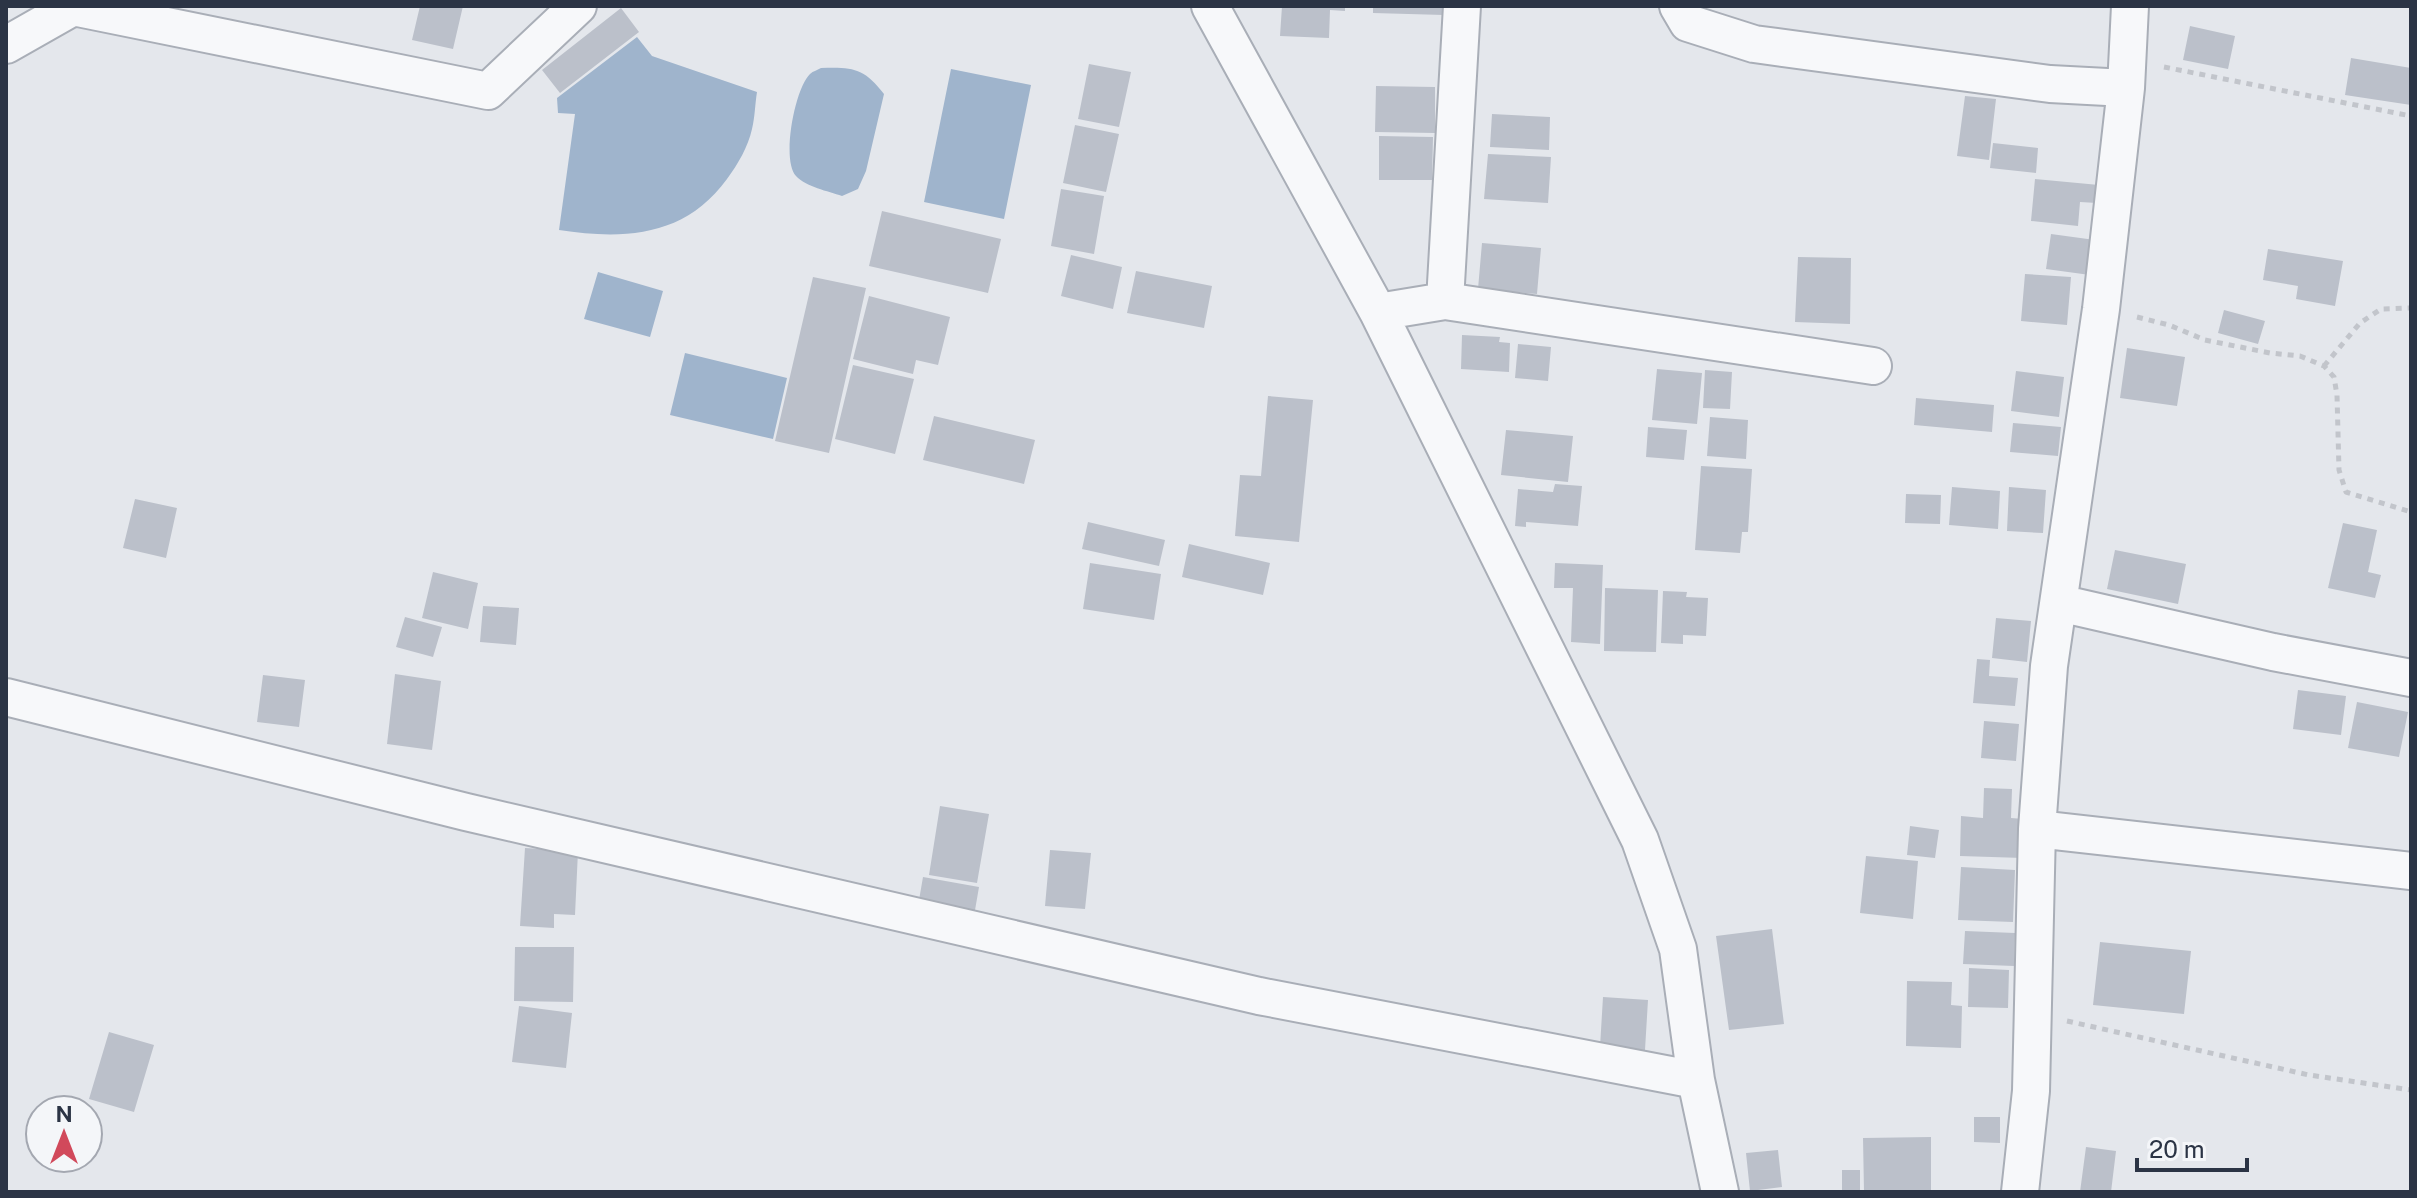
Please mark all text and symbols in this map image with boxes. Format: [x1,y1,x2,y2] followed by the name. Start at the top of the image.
[24,1094,104,1174] north arrow
[55,1101,73,1127] text: N
[2137,1122,2247,1172] scale bar
[2149,1135,2205,1163] text: 20 m

